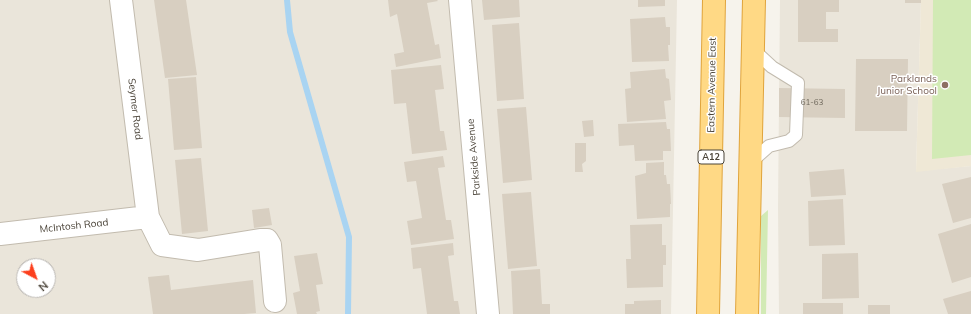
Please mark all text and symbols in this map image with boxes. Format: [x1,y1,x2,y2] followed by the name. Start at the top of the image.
[705,37,719,133] street label: Eastern Avenue East
[877,73,937,96] place label: Parklands Junior School
[125,78,145,140] street label: Seymer Road
[940,80,950,90] marker: Parklands Junior School
[801,98,823,108] house number: 61-63
[465,118,483,196] street label: Parkside Avenue
[698,150,724,164] road number: A12
[39,216,109,236] street label: McIntosh Road
[16,258,56,298] north arrow
[35,278,51,294] text: N

